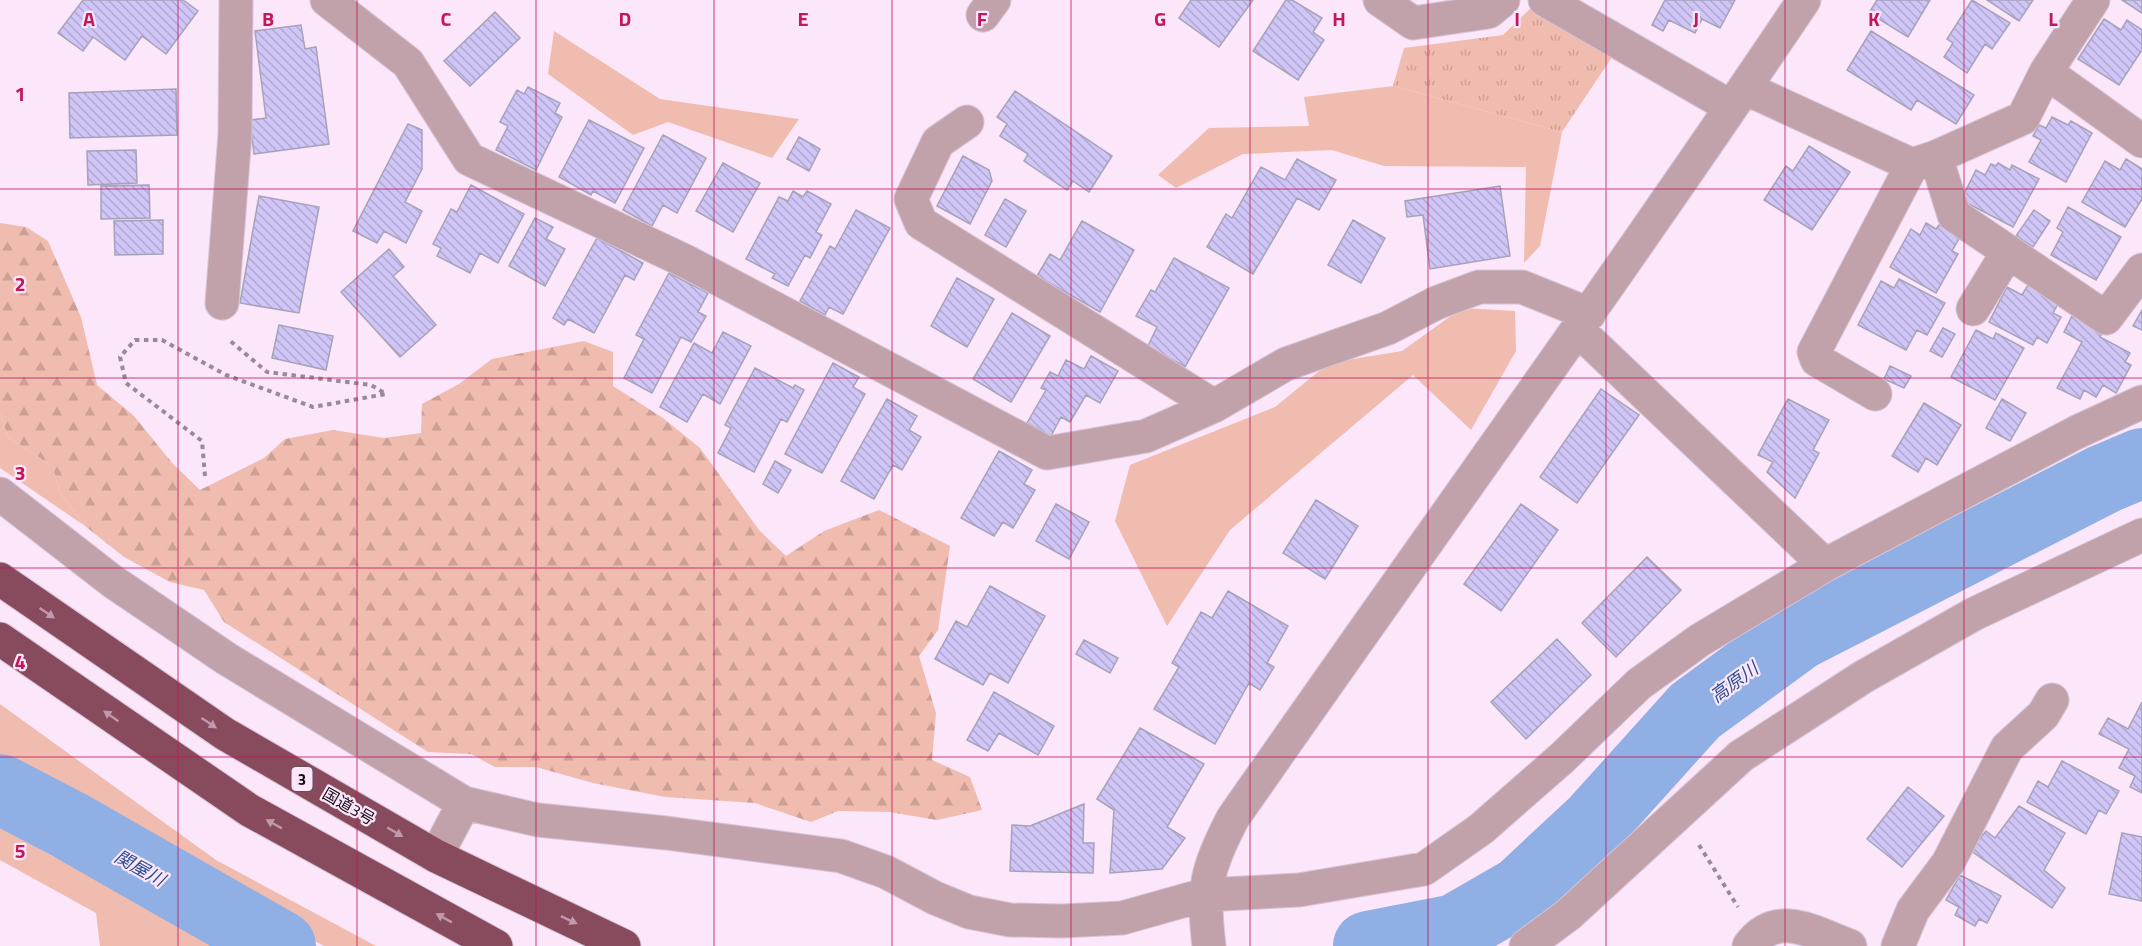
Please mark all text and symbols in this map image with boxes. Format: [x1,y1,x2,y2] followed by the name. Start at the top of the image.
[83,3,95,34] text: A
[262,3,274,34] text: B
[441,3,452,34] text: C
[619,3,631,34] text: D
[797,3,809,34] text: E
[977,3,988,34] text: F
[1154,3,1166,34] text: G
[1332,3,1346,34] text: H
[1514,3,1520,34] text: I
[1693,3,1699,34] text: J
[1868,3,1880,34] text: K
[2048,3,2058,34] text: L
[14,78,26,109] text: 1
[14,268,26,299] text: 2
[14,457,26,488] text: 3
[39,607,55,619] one-way arrow
[14,646,26,677] text: 4
[1704,654,1765,709] water label: 高原川
[104,710,120,722] one-way arrow
[200,717,216,729] one-way arrow
[292,767,312,791] road number: 3
[318,781,380,831] street label: 国道3号
[265,819,282,829] one-way arrow
[387,827,403,838] one-way arrow
[14,835,26,866] text: 5
[110,843,172,894] water label: 関屋川
[436,913,453,923] one-way arrow
[560,915,577,924] one-way arrow

